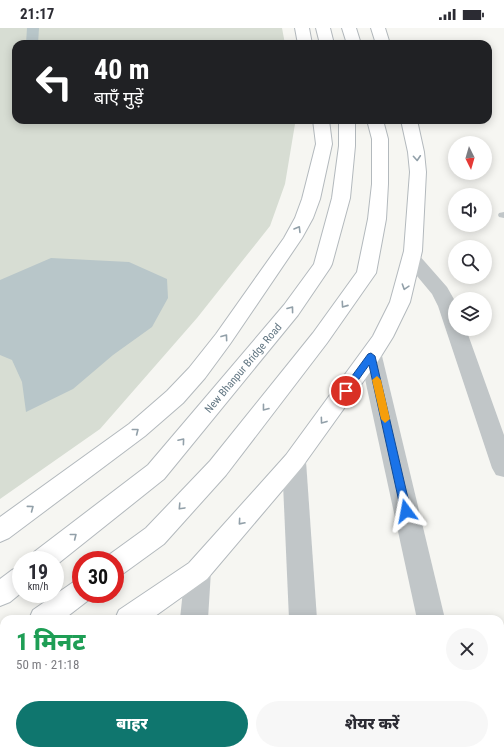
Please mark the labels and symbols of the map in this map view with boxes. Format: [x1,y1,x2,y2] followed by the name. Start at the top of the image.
[448,136,492,180] north arrow
[412,155,421,161] one-way arrow
[293,226,301,233] one-way arrow
[401,283,410,290] one-way arrow
[342,300,349,307] one-way arrow
[287,306,294,313] one-way arrow
[202,321,285,416] street label: New Bhanpur Bridge Road
[220,334,227,341] one-way arrow
[329,374,363,408] pin
[263,403,270,410] one-way arrow
[321,417,328,424] one-way arrow
[131,428,138,435] one-way arrow
[177,439,184,446] one-way arrow
[385,490,427,532] position arrow
[179,502,186,510] one-way arrow
[27,506,34,513] one-way arrow
[238,517,245,525] one-way arrow
[70,534,77,541] one-way arrow
[72,551,124,603] speed limit sign: 30

